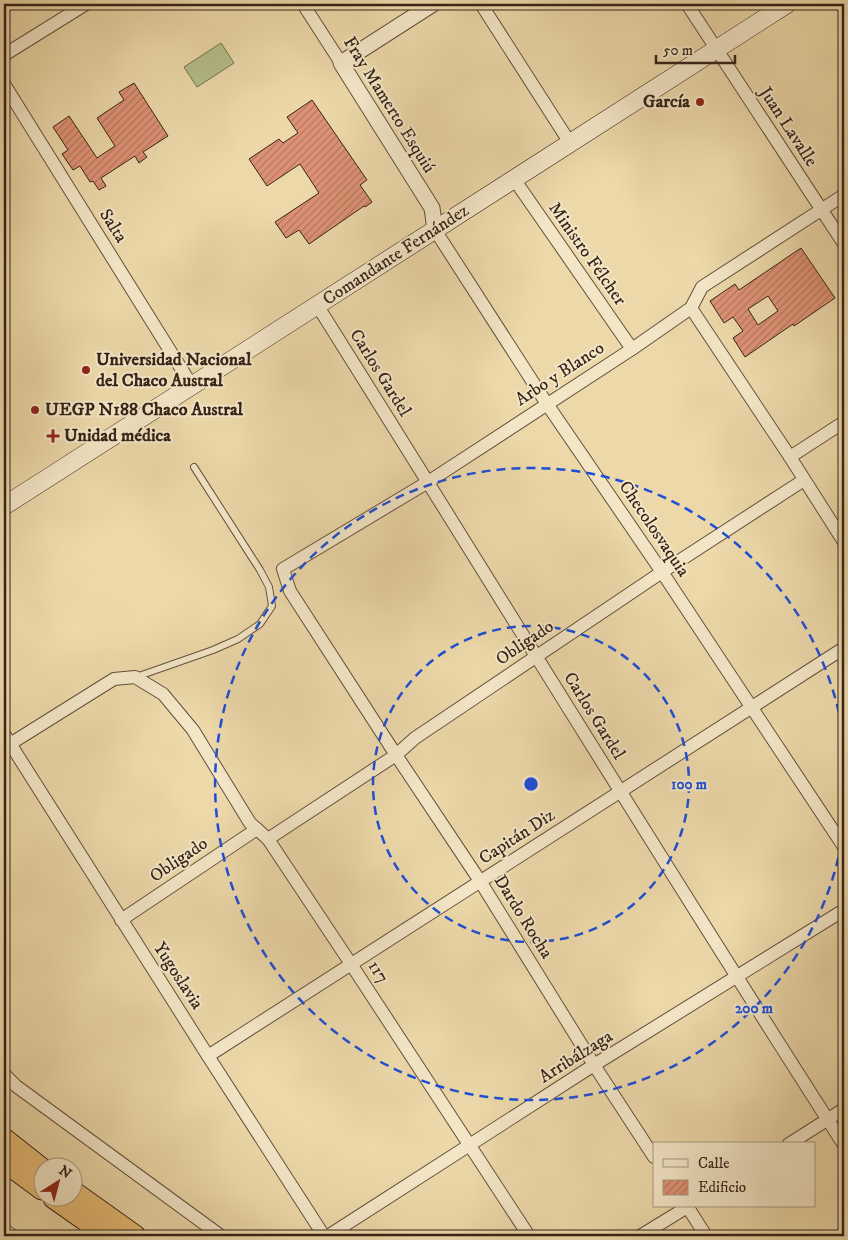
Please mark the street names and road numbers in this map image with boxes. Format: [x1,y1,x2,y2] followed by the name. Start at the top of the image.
[338,33,440,177] street label: Fray Mamerto Esquiú
[753,81,822,171] street label: Juan Lavalle
[543,198,631,310] street label: Ministro Félcher
[319,199,473,310] street label: Comandante Fernández
[94,205,132,247] street label: Salta
[344,325,416,421] street label: Carlos Gardel
[511,337,609,411] street label: Arbo y Blanco
[614,477,694,581] street label: Checolosvaquia
[492,615,558,670] street label: Obligado
[558,668,630,764] street label: Carlos Gardel
[475,804,559,870] street label: Capitán Diz
[146,832,212,887] street label: Obligado
[489,871,558,963] street label: Dardo Rocha
[148,938,208,1014] street label: Yugoslavia
[363,956,393,988] street label: 117
[535,1026,617,1088] street label: Arribálzaga

